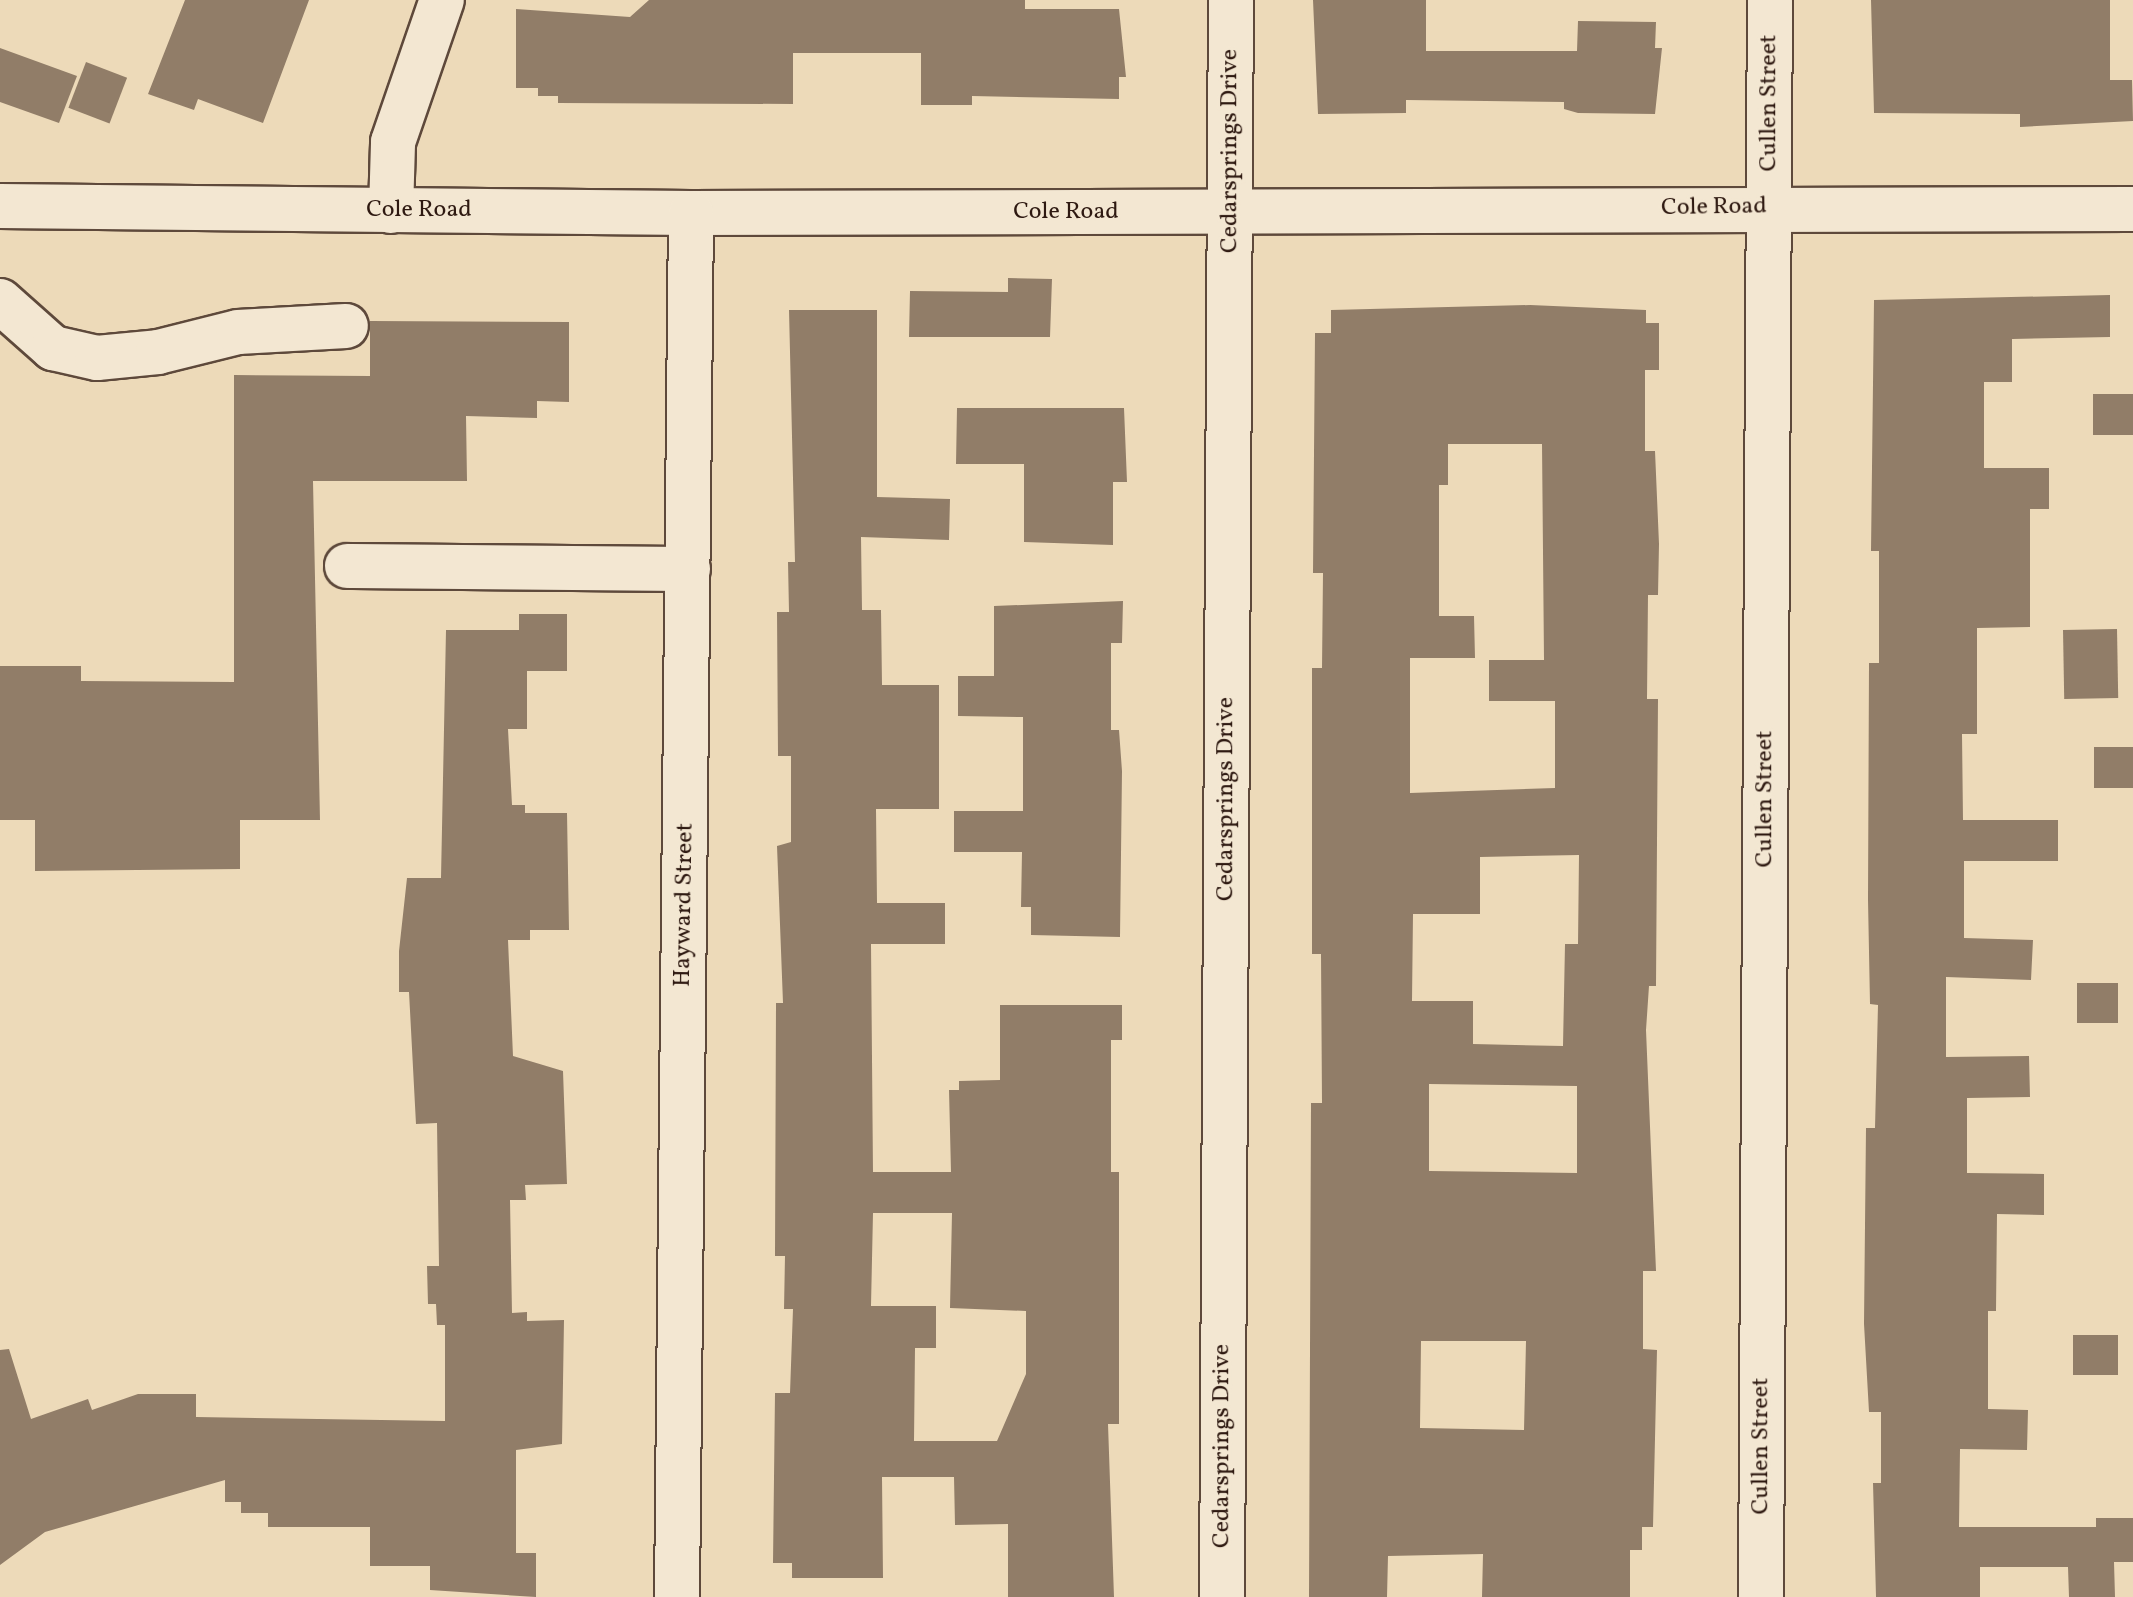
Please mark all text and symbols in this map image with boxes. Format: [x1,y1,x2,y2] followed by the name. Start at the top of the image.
[1756,35,1784,171] street label: Cullen Street
[1217,49,1245,253] street label: Cedarsprings Drive
[1661,193,1767,223] street label: Cole Road
[366,197,472,225] street label: Cole Road
[1013,199,1119,227] street label: Cole Road
[1213,697,1241,901] street label: Cedarsprings Drive
[1752,731,1780,867] street label: Cullen Street
[669,823,701,987] street label: Hayward Street
[1209,1344,1237,1548] street label: Cedarsprings Drive
[1748,1378,1776,1514] street label: Cullen Street

